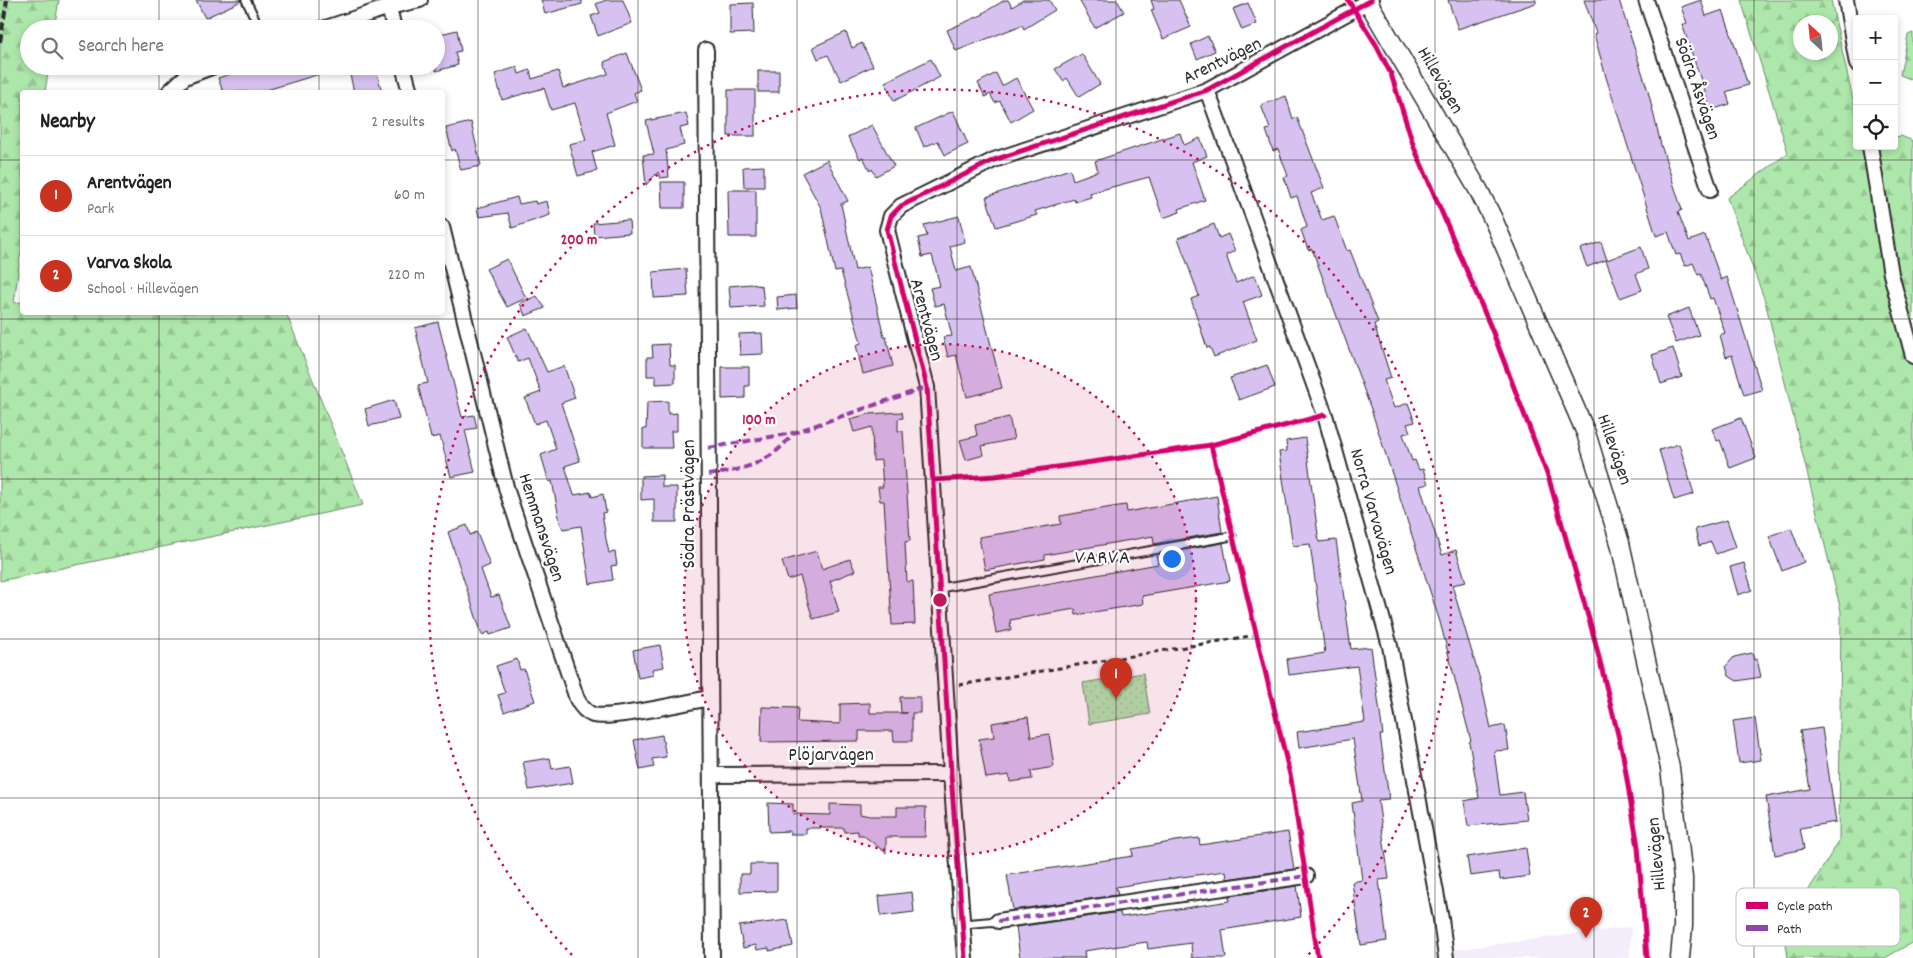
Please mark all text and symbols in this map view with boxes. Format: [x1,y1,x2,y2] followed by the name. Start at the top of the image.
[1793,15,1838,60] north arrow
[1853,15,1898,150] map controls
[1853,15,1898,60] button: +
[20,20,445,75] search box
[1179,31,1267,93] street label: Arentvägen
[38,34,66,62] icon: search
[78,34,164,61] text: Search here
[1666,34,1726,144] street label: Södra Åsvägen
[1409,42,1469,120] street label: Hillevägen
[1853,60,1898,105] button: −
[1853,105,1898,150] button: locate
[40,108,95,138] text: Nearby
[371,111,425,134] text: 2 results
[87,171,171,198] text: Arentvägen
[54,184,58,207] text: 1
[394,184,425,207] text: 60 m
[87,198,114,221] text: Park
[561,230,597,252] text: 200 m
[87,251,171,278] text: Varva Skola
[53,264,60,287] text: 2
[388,264,425,287] text: 220 m
[901,276,949,364] street label: Arentvägen
[87,278,199,301] text: School · Hillevägen
[742,410,776,432] text: 100 m
[1588,411,1638,489] street label: Hillevägen
[677,439,704,569] street label: Södra Prästvägen
[1341,446,1403,578] street label: Norra Varvavägen
[510,470,570,586] street label: Hemmansvägen
[1075,545,1131,573] district label: VARVA
[1159,546,1185,572] your location
[931,591,949,609] centre of rings
[1100,658,1132,699] pin: 1
[788,743,874,770] street label: Plöjarvägen
[1641,816,1675,892] street label: Hillevägen
[1736,888,1900,946] legend
[1570,897,1602,938] pin: 2
[1777,897,1833,917] text: Cycle path
[1777,920,1802,940] text: Path

